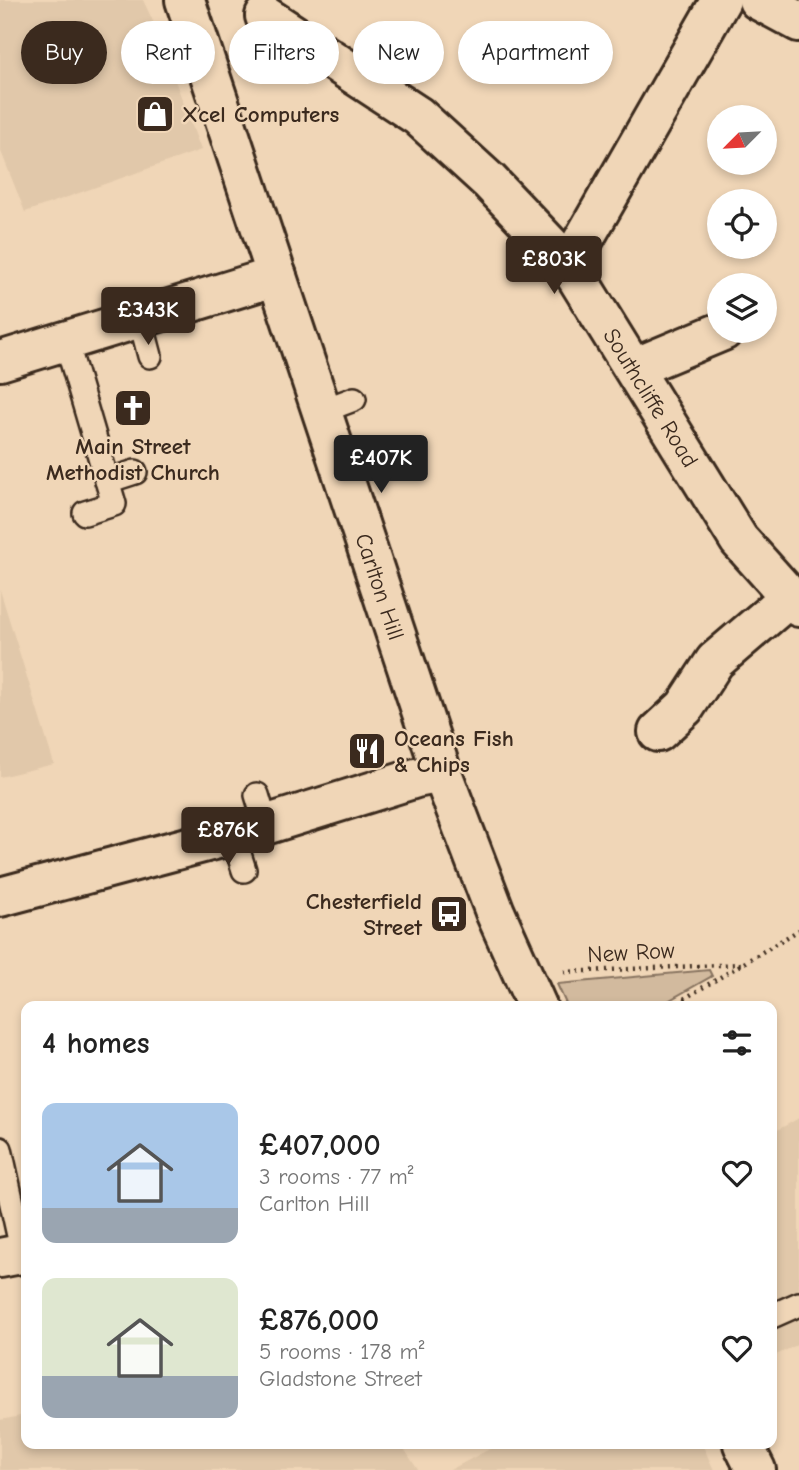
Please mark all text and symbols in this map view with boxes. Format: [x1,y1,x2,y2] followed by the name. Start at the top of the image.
[21,21,107,84] chip: Buy
[121,21,215,84] chip: Rent
[229,21,339,84] chip: Filters
[353,21,444,84] chip: New
[458,21,613,84] chip: Apartment
[134,93,176,135] shop icon: Xcel Computers
[182,101,339,128] place label: Xcel Computers
[707,105,777,175] north arrow
[707,105,777,343] map controls
[707,189,777,259] button: locate
[505,236,603,296] pin: £803K
[522,245,586,272] text: £803K
[707,273,777,343] button: layers
[99,288,197,347] pin: £343K
[117,296,179,323] text: £343K
[597,324,704,472] street label: Southcliffe Road
[112,387,154,429] church icon: Main Street Methodist Church
[46,433,220,486] place label: Main Street Methodist Church
[332,435,430,495] pin: £407K
[350,444,412,471] text: £407K
[349,530,410,643] street label: Carlton Hill
[394,725,514,778] place label: Oceans Fish & Chips
[346,730,388,772] restaurant icon: Oceans Fish & Chips
[179,808,277,867] pin: £876K
[197,816,259,843] text: £876K
[306,888,422,941] place label: Chesterfield Street
[428,893,470,935] bus stop icon: Chesterfield Street
[587,937,676,968] street label: New Row
[718,1024,756,1062] icon: filters
[42,1026,149,1061] text: 4 homes
[259,1128,381,1163] text: £407,000
[98,1131,182,1215] icon: home
[718,1154,756,1192] icon: heart
[259,1163,414,1190] text: 3 rooms · 77 m²
[259,1190,370,1217] text: Carlton Hill
[259,1303,379,1338] text: £876,000
[98,1306,182,1390] icon: home
[718,1329,756,1367] icon: heart
[259,1338,424,1365] text: 5 rooms · 178 m²
[259,1365,422,1392] text: Gladstone Street

